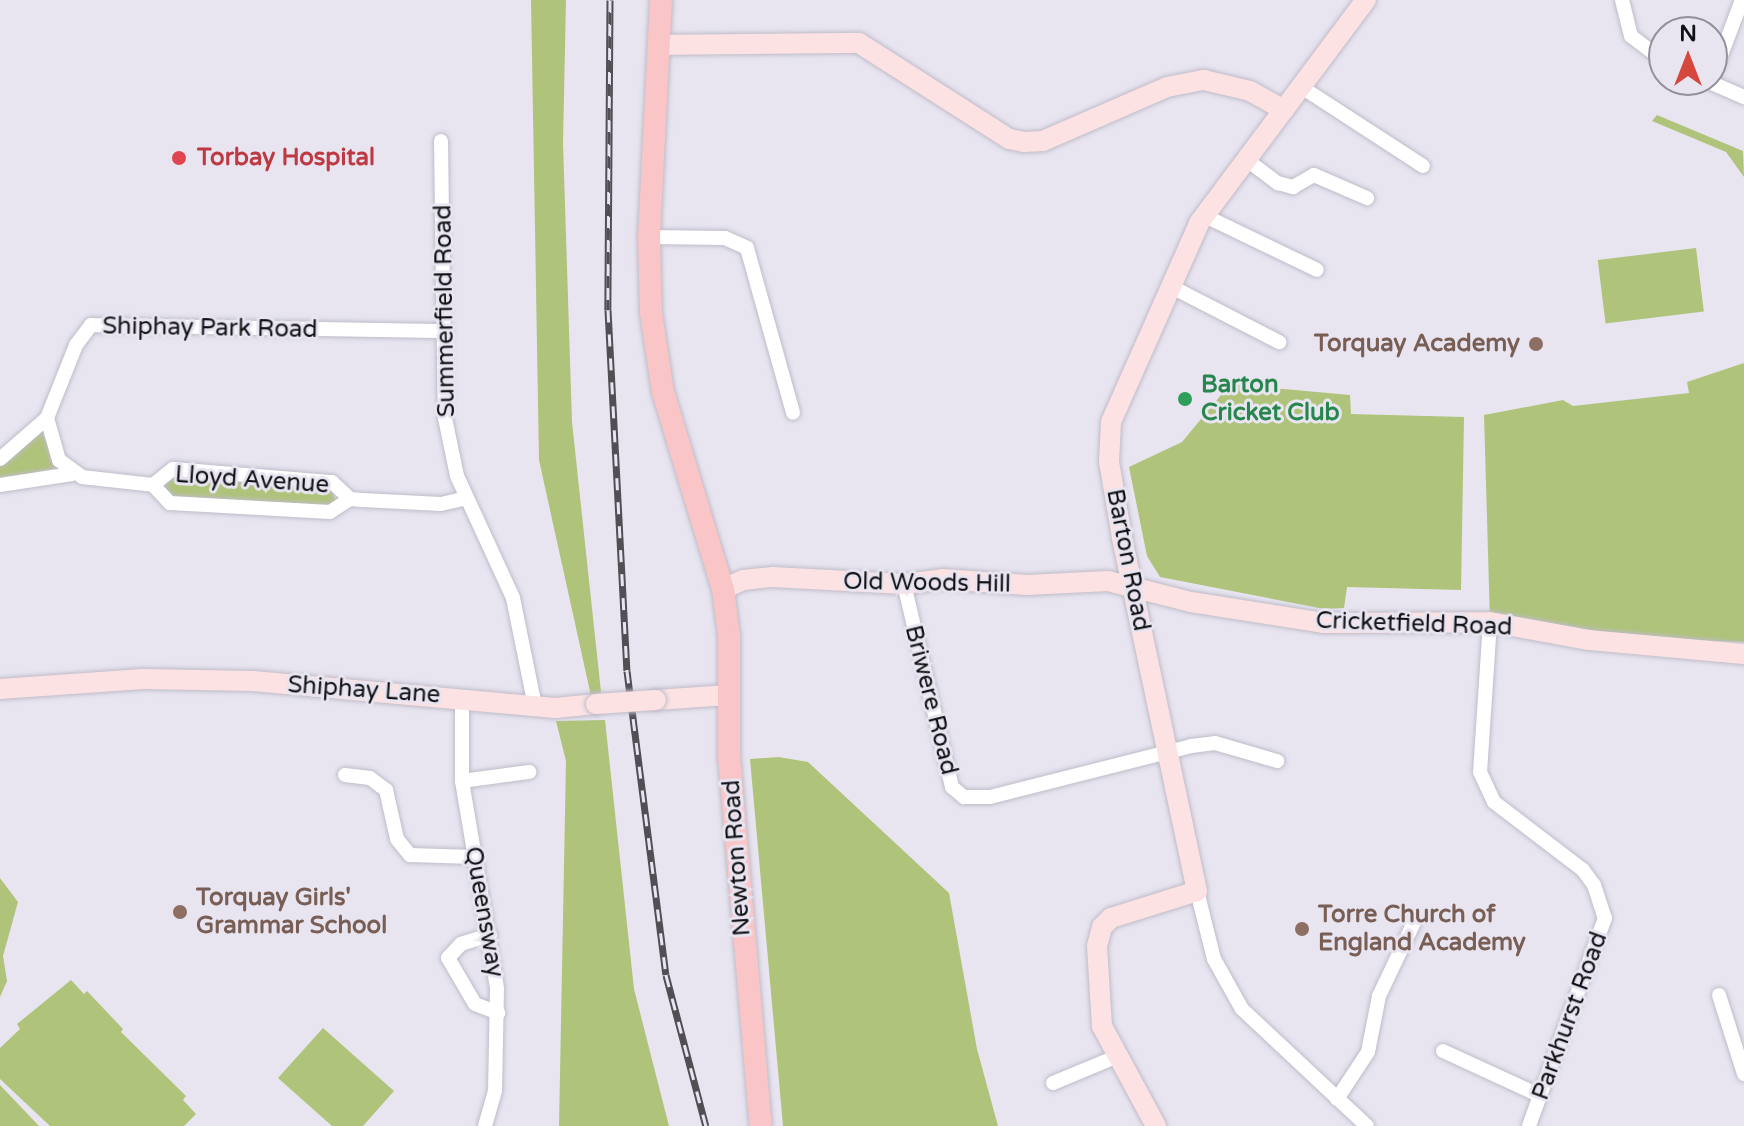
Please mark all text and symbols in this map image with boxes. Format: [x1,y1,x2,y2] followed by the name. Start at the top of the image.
[1648,16,1728,96] north arrow
[1679,21,1697,47] text: N
[197,144,375,172] place label: Torbay Hospital
[168,147,190,169] marker: Torbay Hospital
[429,204,461,418] street label: Summerfield Road
[102,312,318,344] street label: Shiphay Park Road
[1314,330,1520,358] place label: Torquay Academy
[1527,335,1545,353] marker: Torquay Academy
[1201,371,1340,427] place label: Barton Cricket Club
[1176,390,1194,408] marker: Barton Cricket Club
[174,460,330,500] street label: Lloyd Avenue
[1100,487,1156,633] street label: Barton Road
[843,567,1011,599] street label: Old Woods Hill
[1315,606,1513,642] street label: Cricketfield Road
[899,622,963,778] street label: Briwere Road
[287,670,441,710] street label: Shiphay Lane
[717,779,757,937] street label: Newton Road
[458,844,510,980] street label: Queensway
[196,884,387,940] place label: Torquay Girls' Grammar School
[1318,901,1526,957] place label: Torre Church of England Academy
[171,903,189,921] marker: Torquay Girls' Grammar School
[1293,920,1311,938] marker: Torre Church of England Academy
[1526,928,1614,1104] street label: Parkhurst Road

